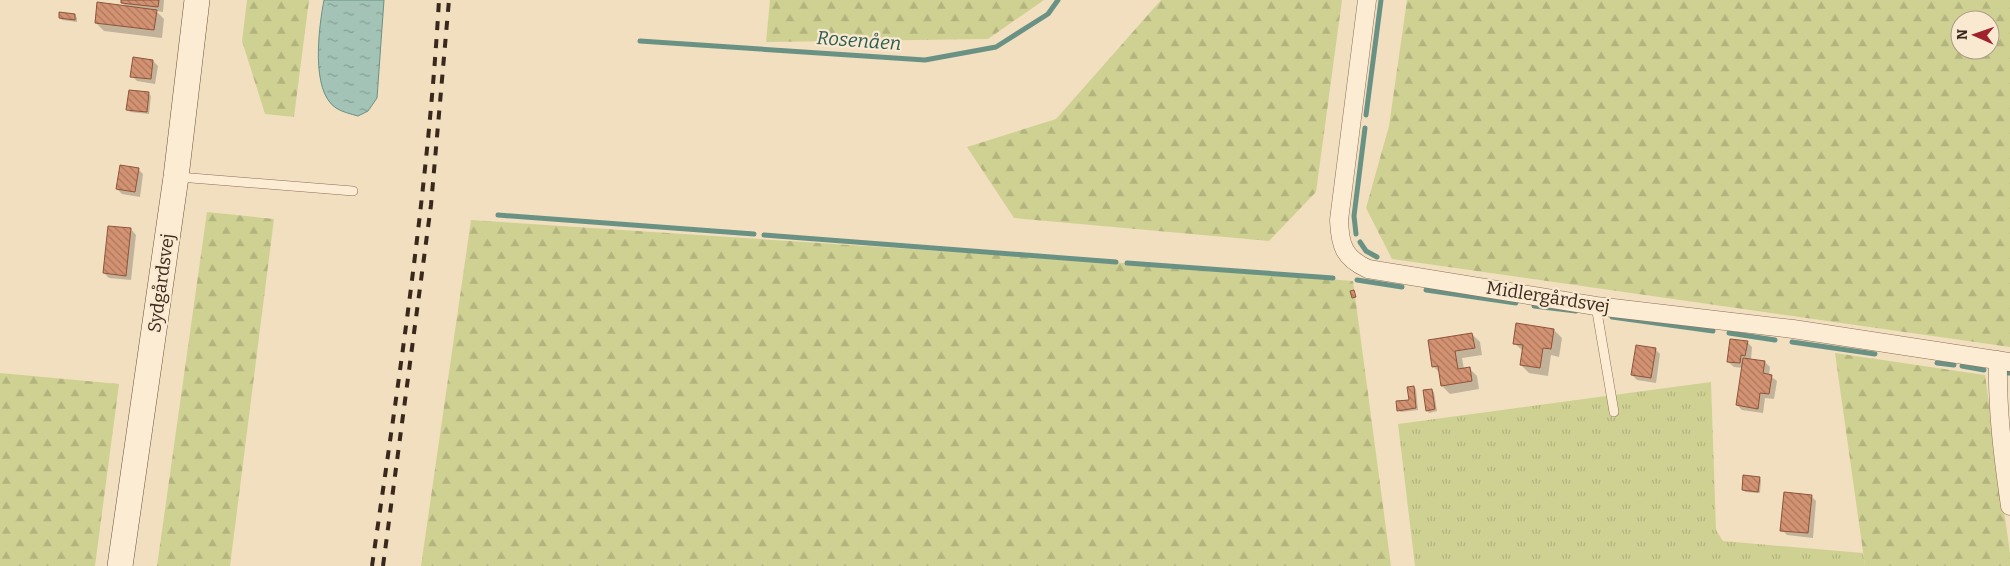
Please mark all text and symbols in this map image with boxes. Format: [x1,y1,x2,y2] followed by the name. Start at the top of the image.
[1950,10,2000,60] north arrow
[816,26,902,55] water label: Rosenåen
[1954,29,1971,40] text: N
[143,232,179,334] street label: Sydgårdsvej
[1485,276,1611,318] street label: Midlergårdsvej

